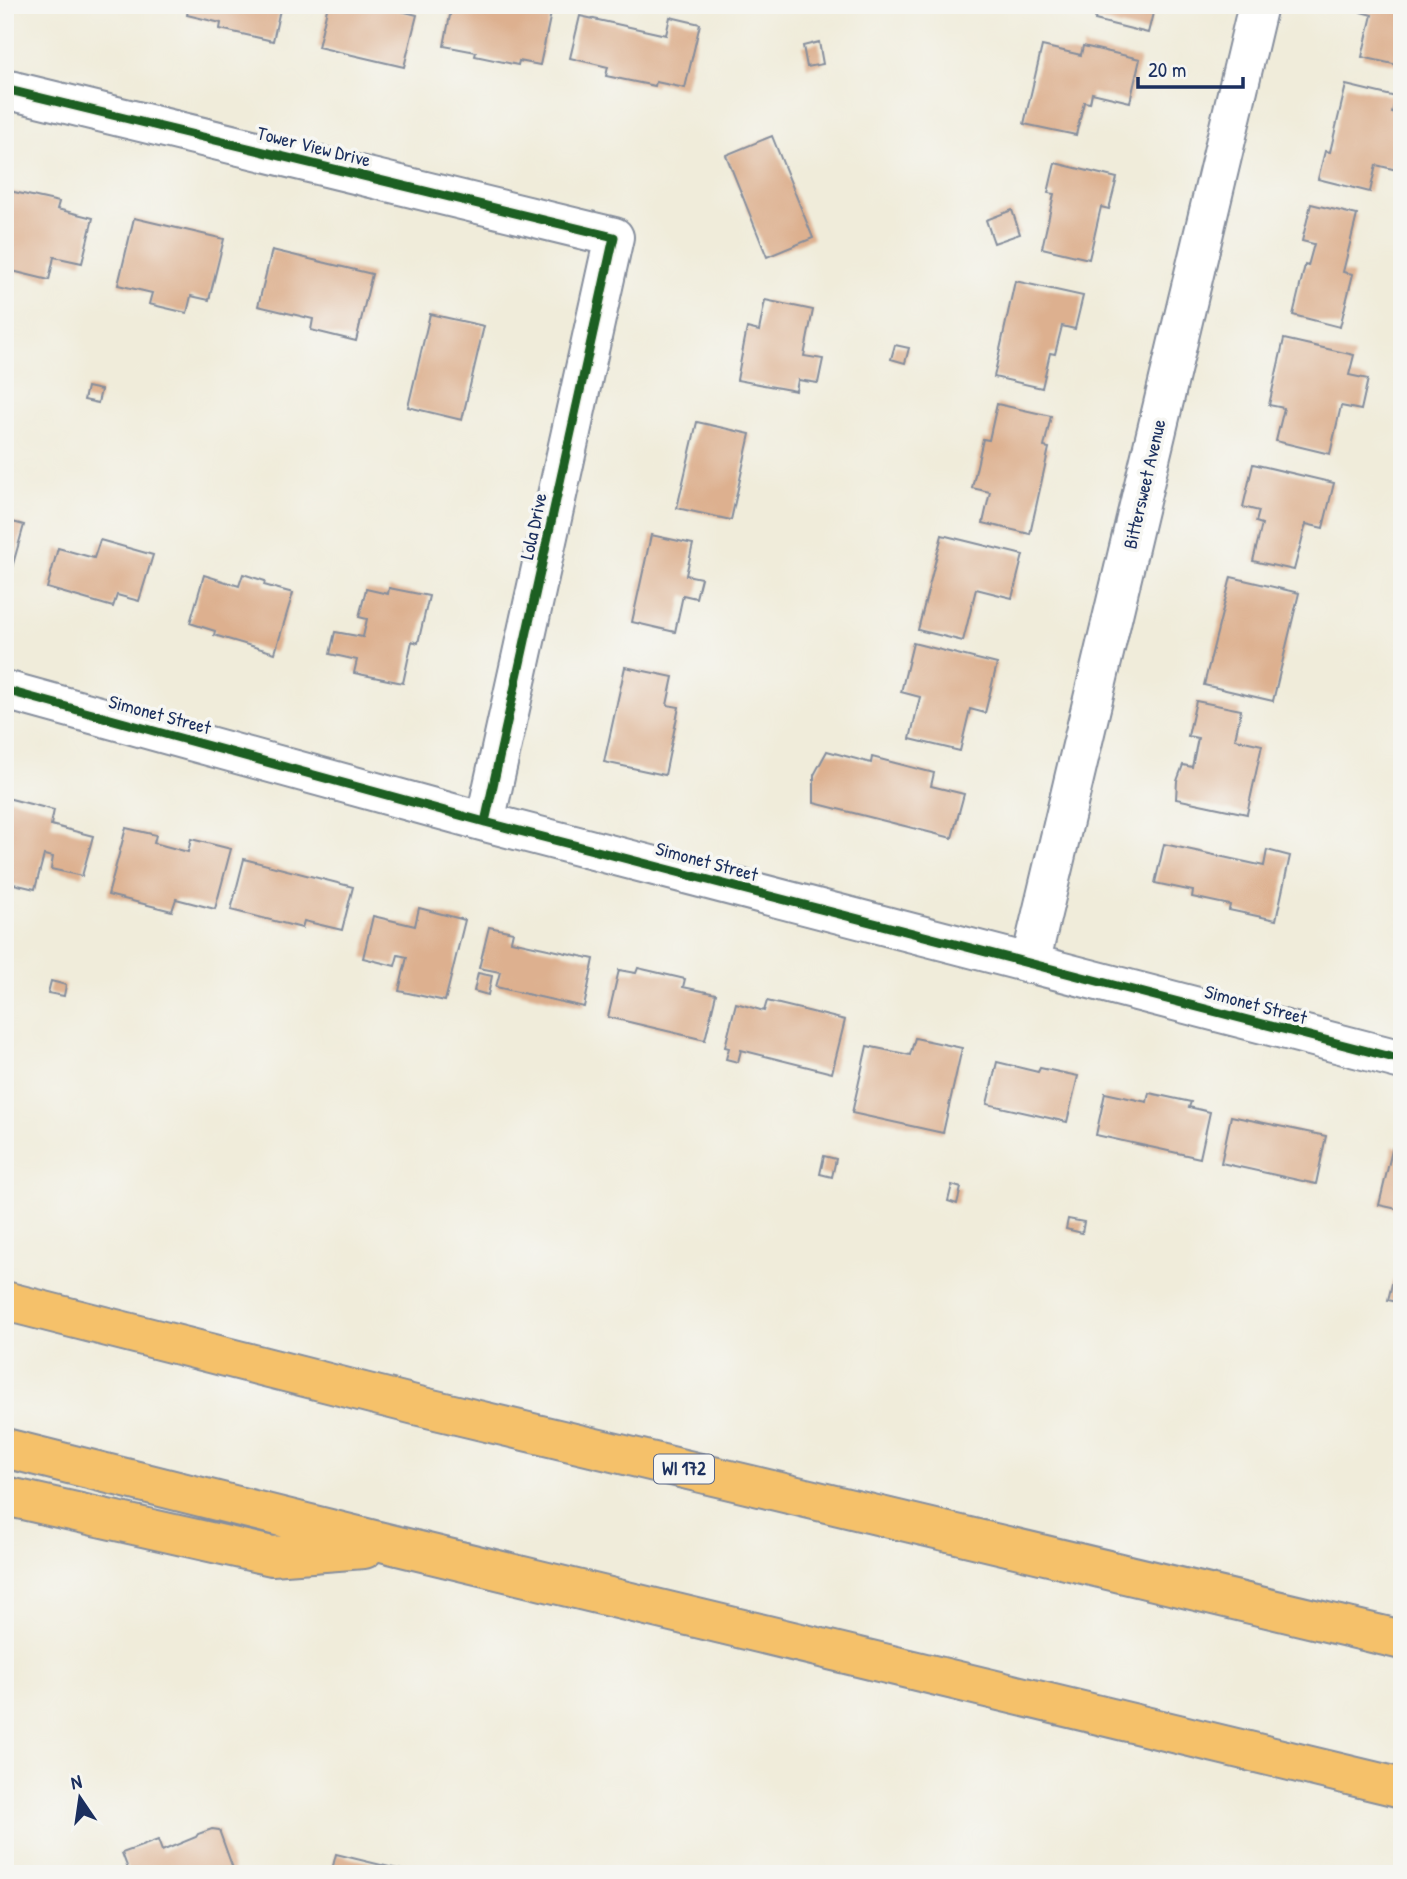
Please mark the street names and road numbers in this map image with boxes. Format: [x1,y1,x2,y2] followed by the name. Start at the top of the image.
[255,119,374,173] street label: Tower View Drive
[1116,416,1172,551] street label: Bittersweet Avenue
[513,490,553,562] street label: Lola Drive
[106,688,214,740] street label: Simonet Street
[653,835,761,887] street label: Simonet Street
[1202,978,1310,1030] street label: Simonet Street
[654,1454,714,1484] road number: WI 172

